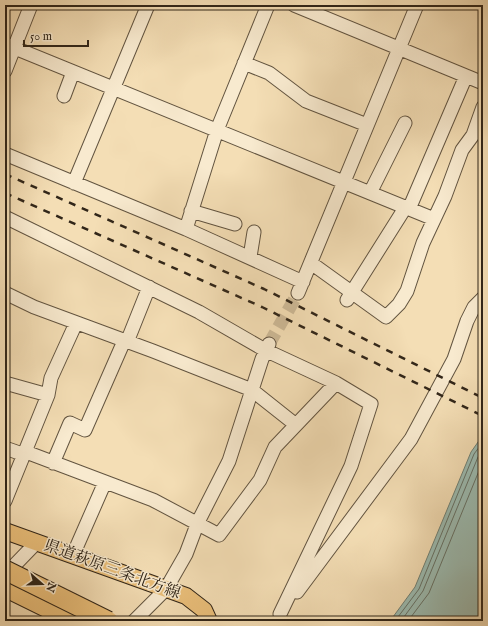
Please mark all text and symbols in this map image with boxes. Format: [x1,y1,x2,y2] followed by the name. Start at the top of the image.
[24,22,88,48] scale bar
[30,29,52,44] text: 50 m
[41,536,183,604] street label: 県道萩原三条北方線
[22,564,62,604] north arrow
[42,579,59,594] text: N

